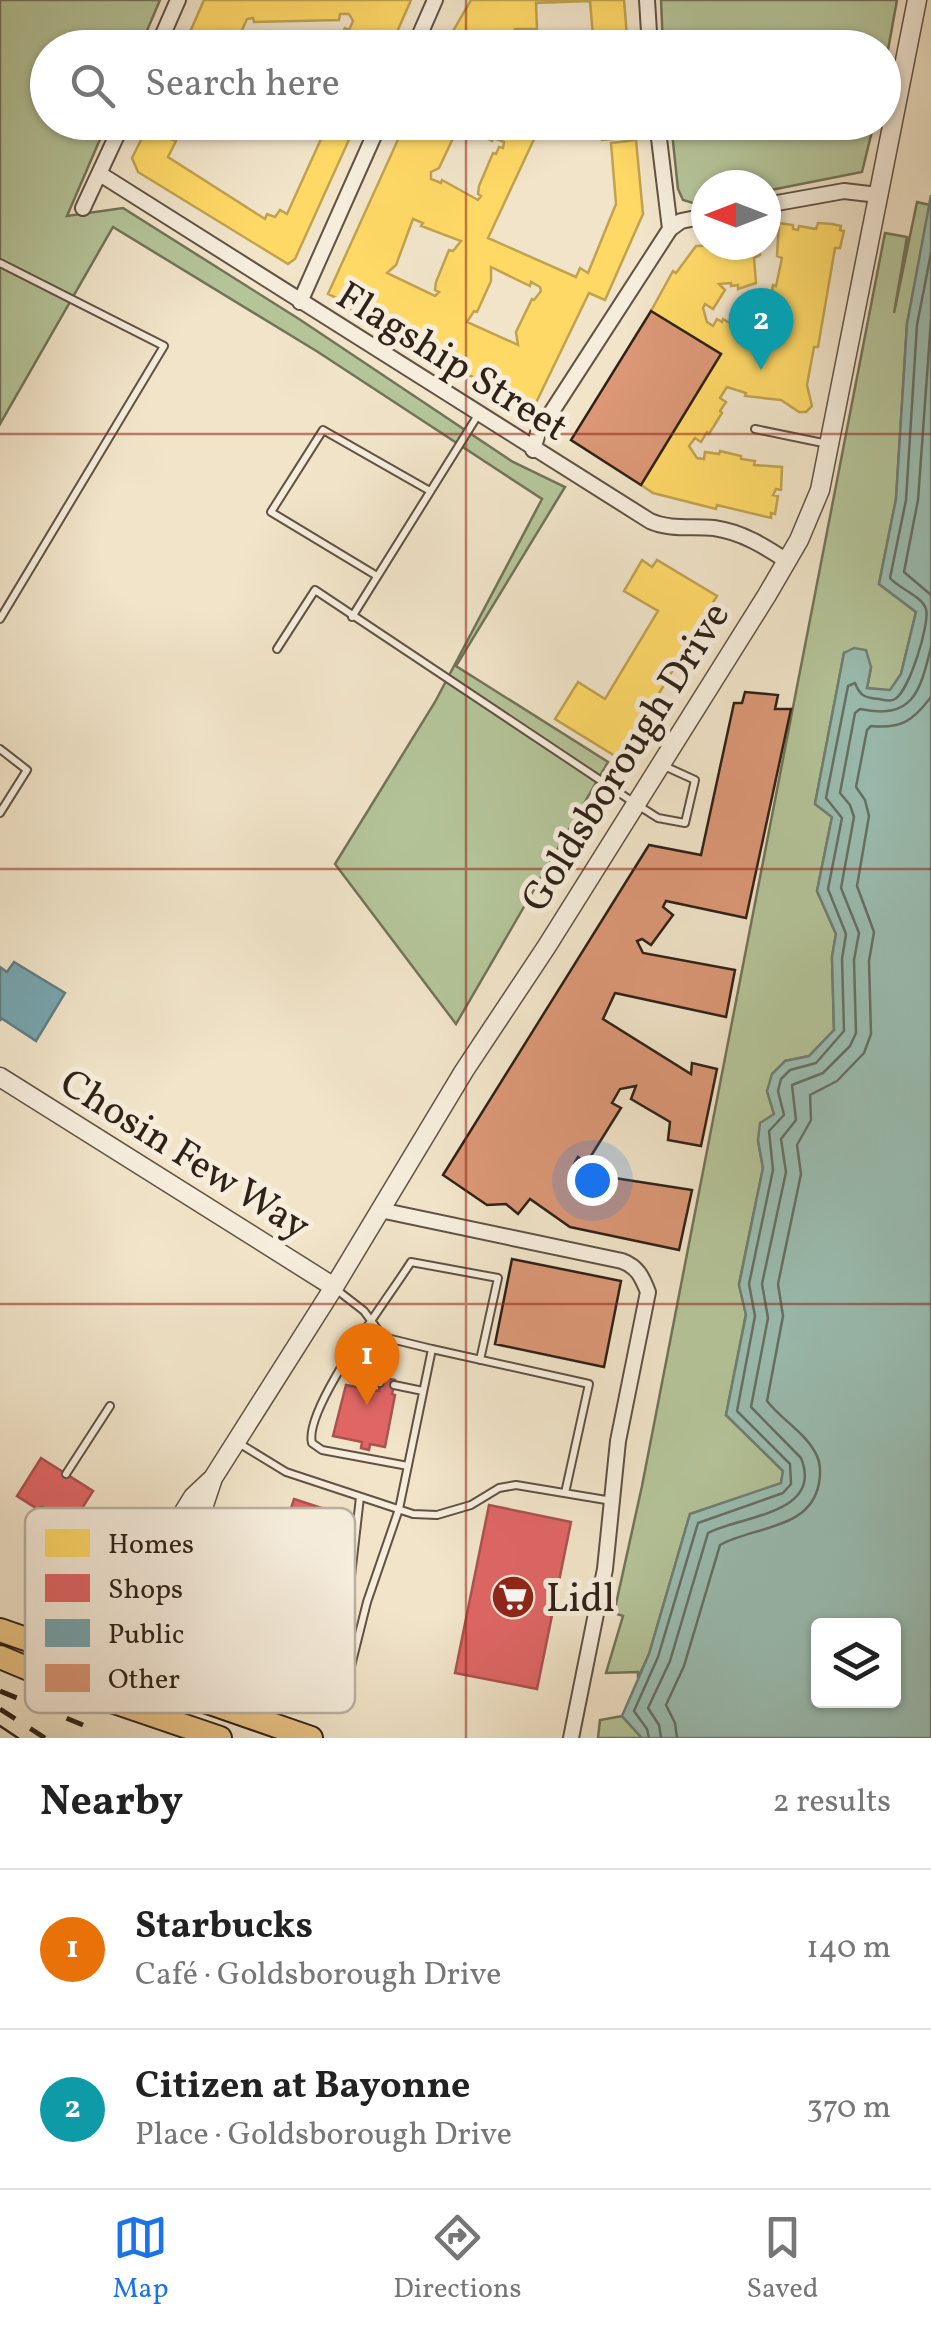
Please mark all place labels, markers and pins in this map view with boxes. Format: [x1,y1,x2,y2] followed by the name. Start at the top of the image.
[728,288,794,370] pin: 2
[334,1322,400,1405] pin: 1
[546,1573,615,1629] place label: Lidl
[490,1574,536,1620] supermarket icon: Lidl

